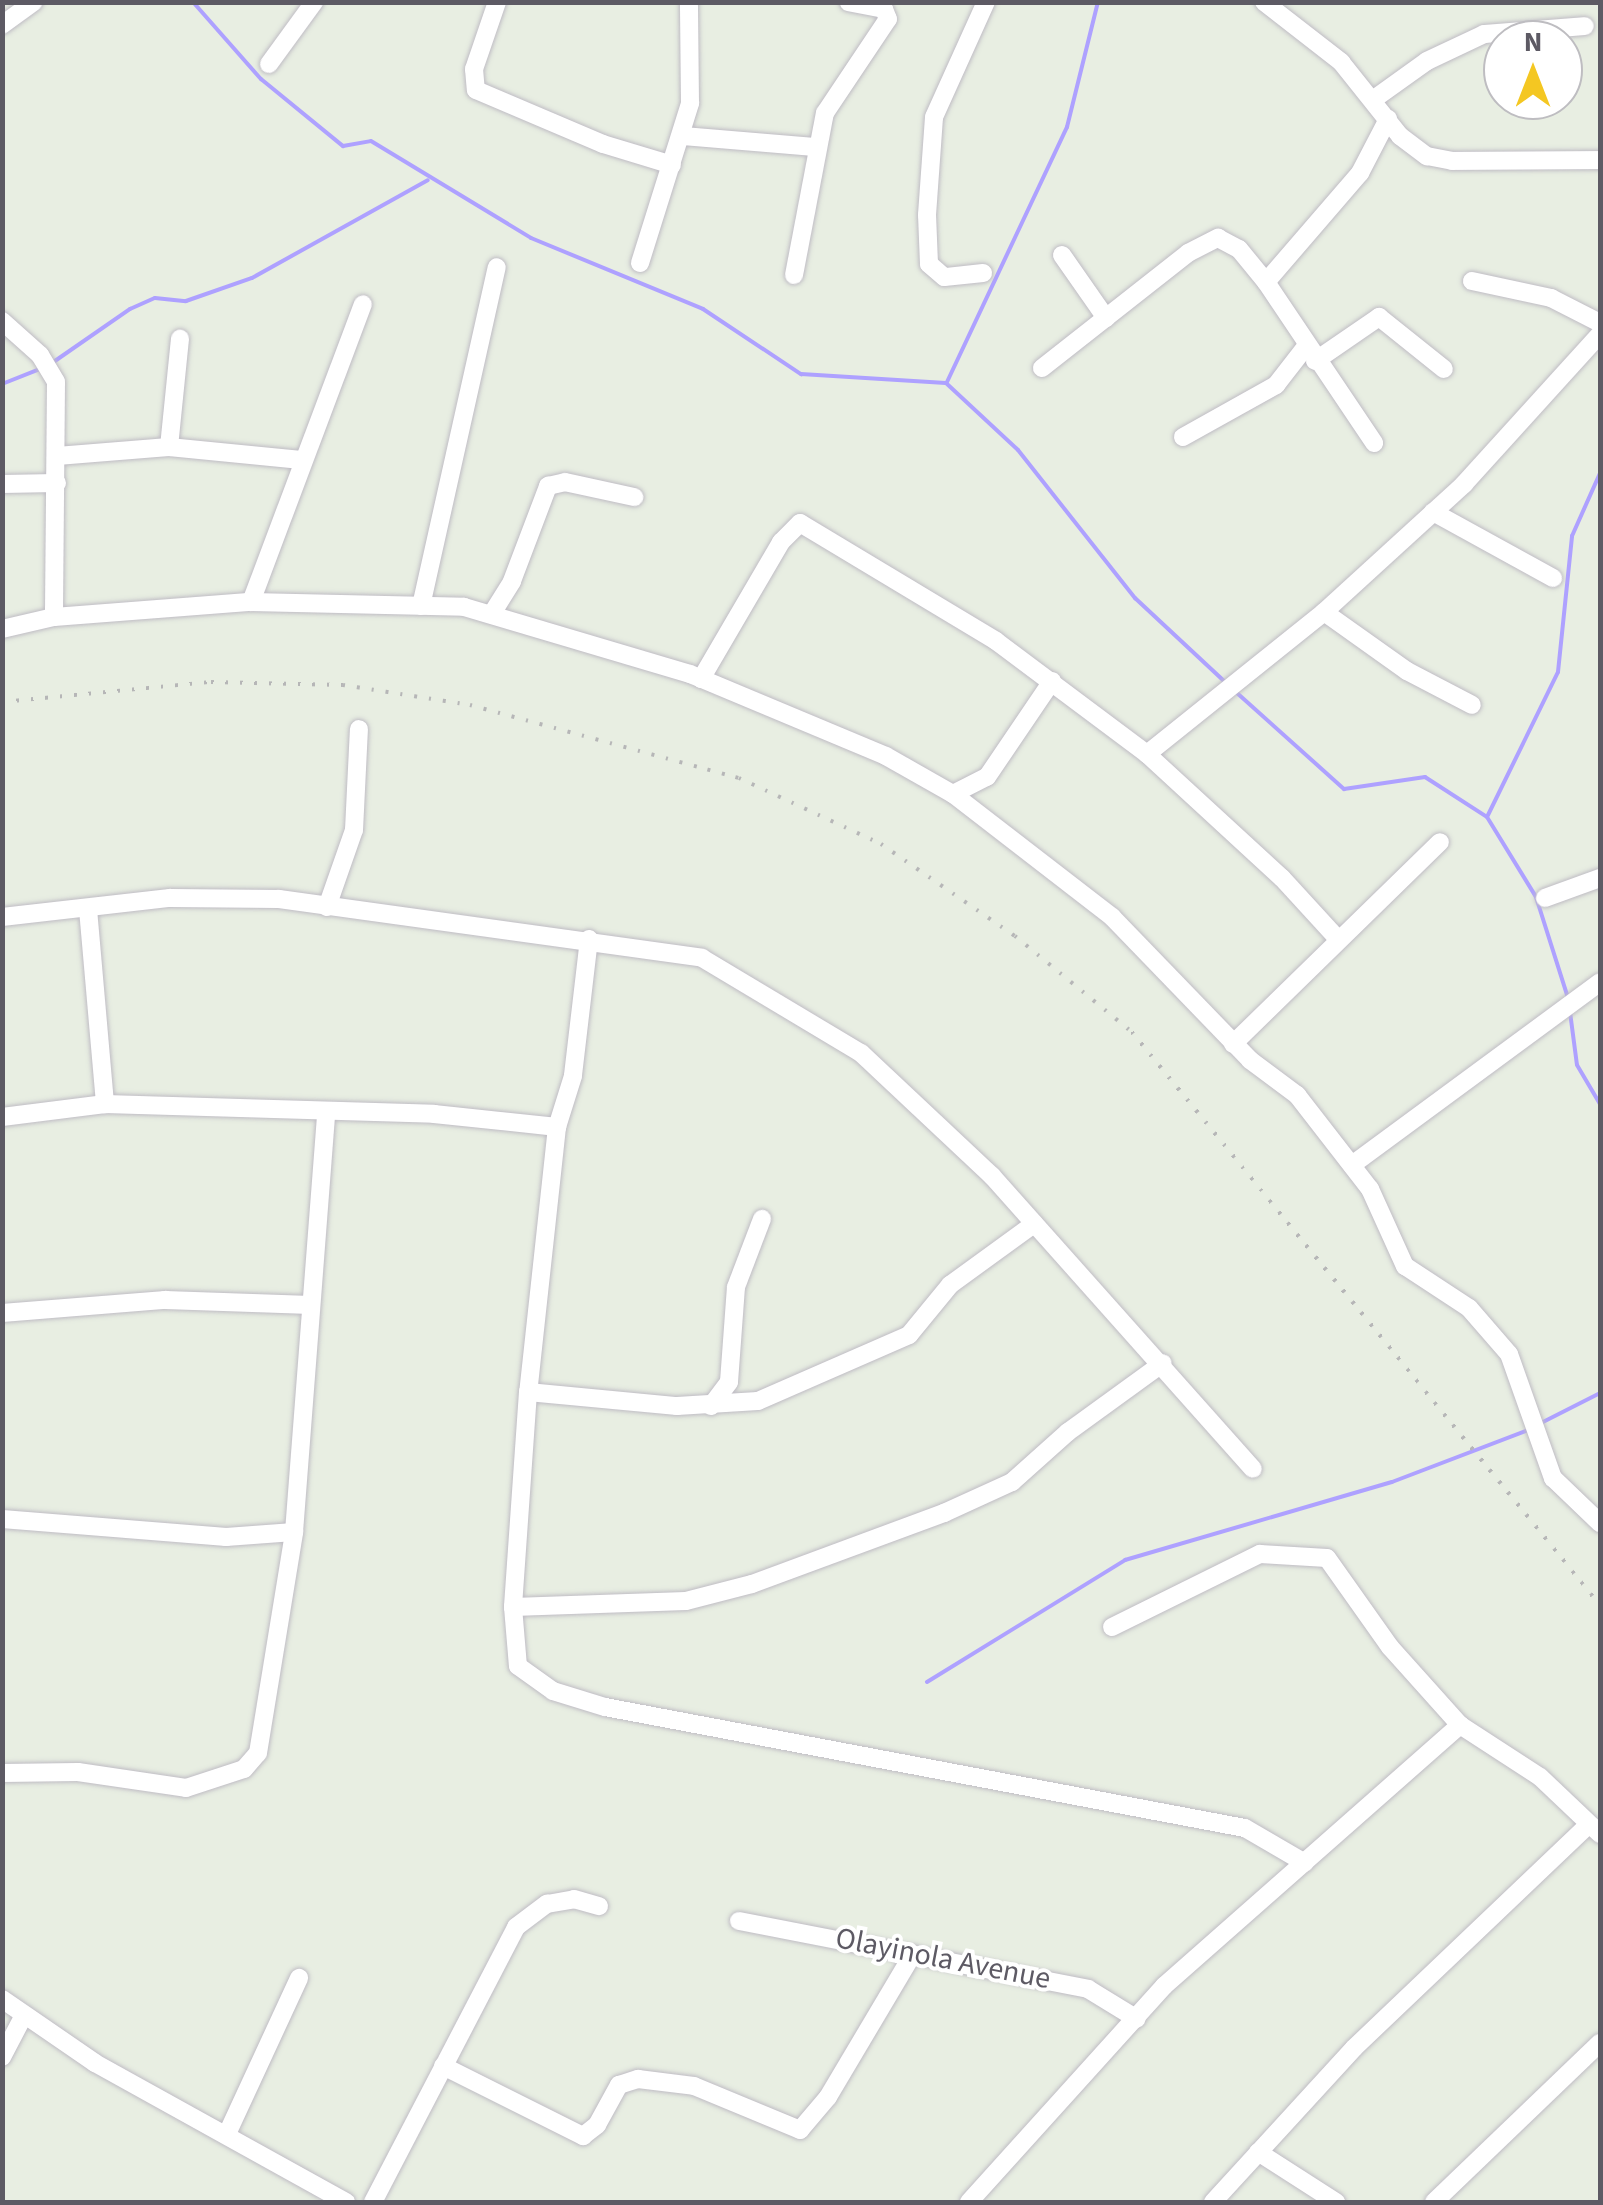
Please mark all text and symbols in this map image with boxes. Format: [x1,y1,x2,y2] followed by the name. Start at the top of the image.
[1483,20,1583,120] north arrow
[1524,22,1542,62] text: N
[833,1921,1053,1997] street label: Olayinola Avenue

